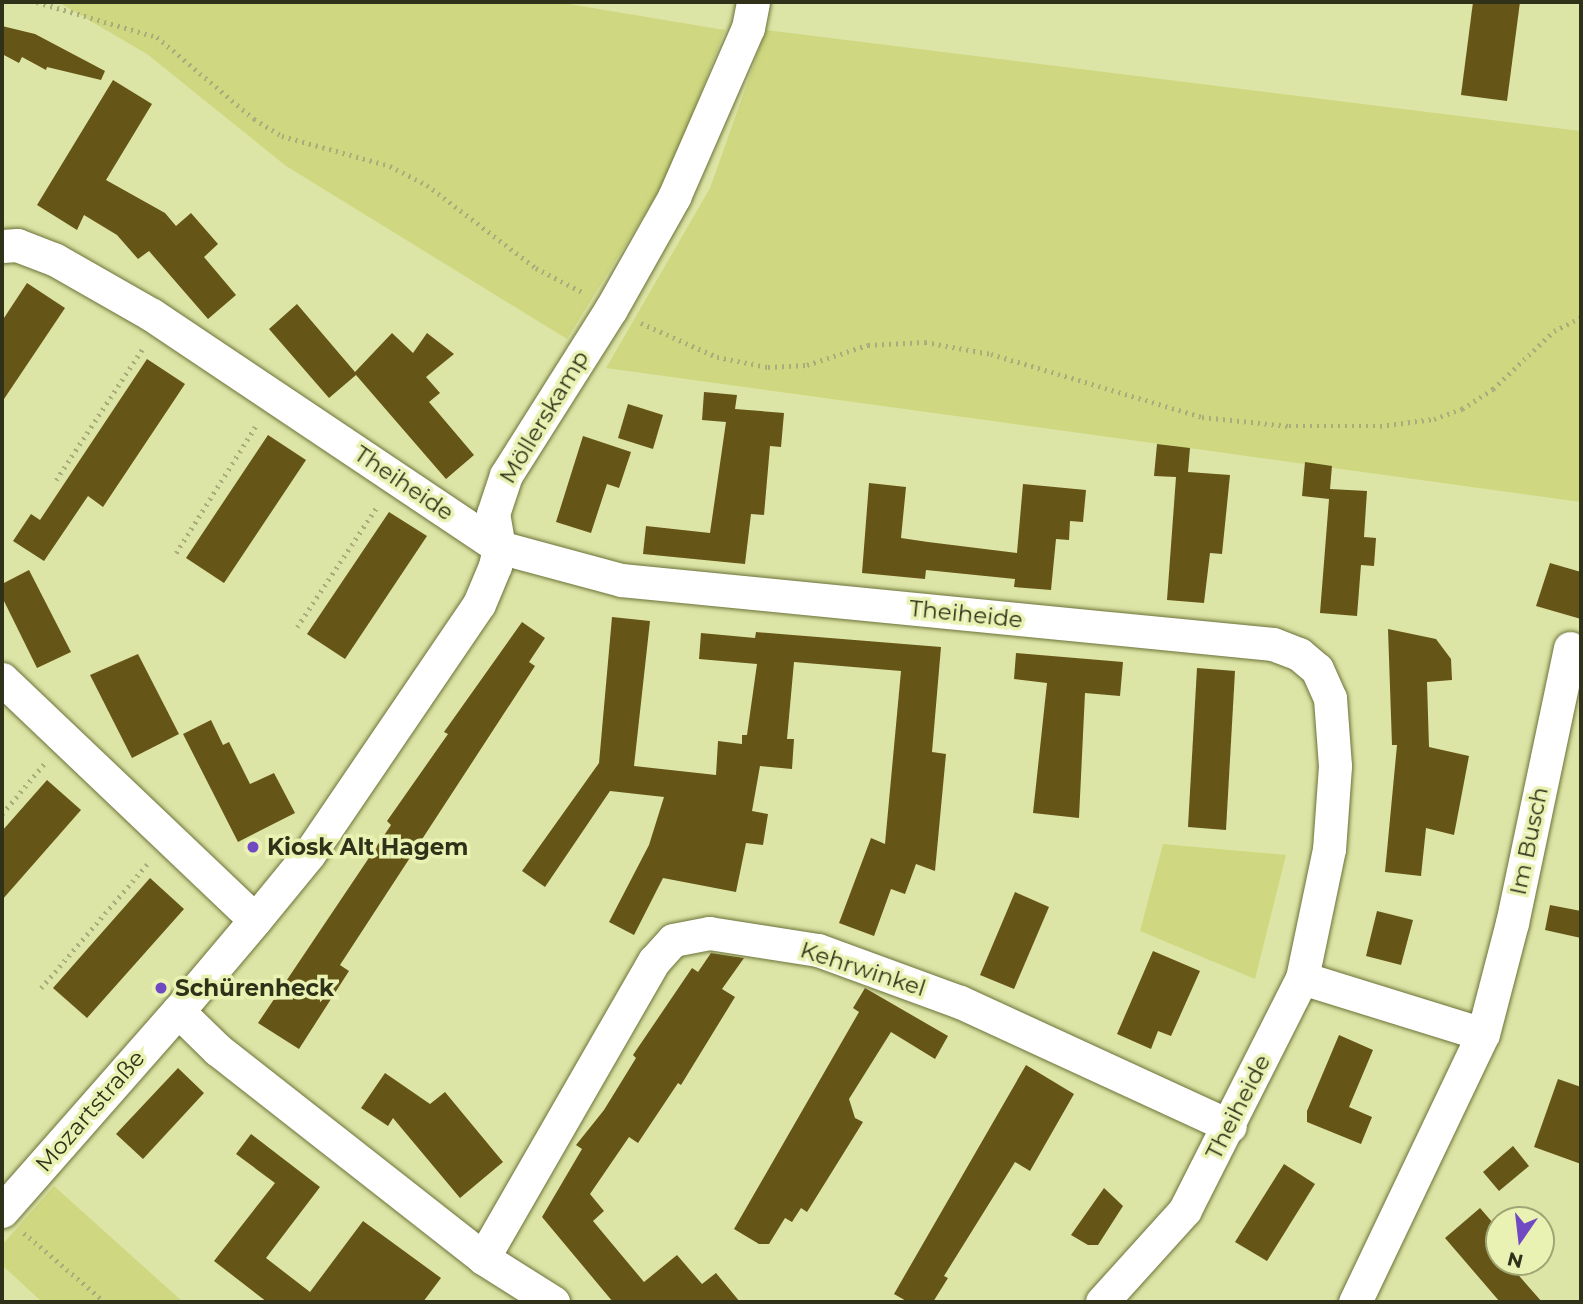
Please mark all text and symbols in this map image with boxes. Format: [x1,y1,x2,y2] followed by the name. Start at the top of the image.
[494,346,594,488] street label: Möllerskamp
[349,440,459,526] street label: Theiheide
[908,594,1024,634] street label: Theiheide
[1504,784,1554,898] street label: Im Busch
[267,833,468,861] place label: Kiosk Alt Hagem
[245,839,261,855] marker: Kiosk Alt Hagem
[797,936,929,1002] street label: Kehrwinkel
[175,974,334,1002] place label: Schürenheck
[153,980,169,996] marker: Schürenheck
[30,1045,150,1177] street label: Mozartstraße
[1200,1050,1276,1164] street label: Theiheide
[1485,1206,1555,1276] north arrow
[1505,1247,1526,1273] text: N

